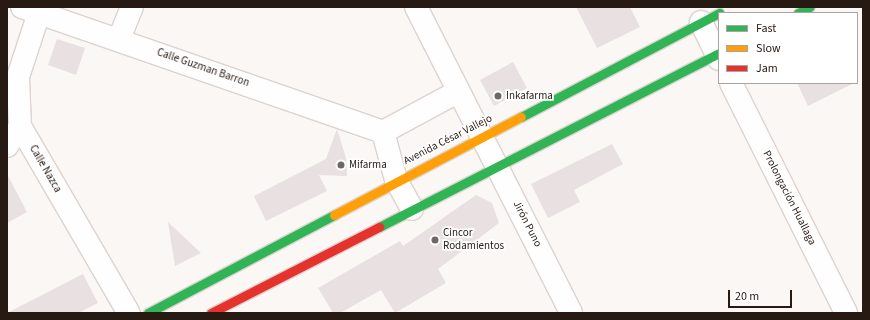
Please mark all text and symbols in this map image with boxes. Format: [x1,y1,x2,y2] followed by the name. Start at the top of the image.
[718,12,858,84] legend
[756,20,776,37] text: Fast
[756,40,781,57] text: Slow
[155,46,251,90] street label: Calle Guzman Barron
[756,60,778,77] text: Jam
[506,89,553,103] place label: Inkafarma
[493,91,503,101] marker: Inkafarma
[402,112,494,168] street label: Avenida César Vallejo
[26,143,64,195] street label: Calle Nazca
[759,149,819,247] street label: Prolongación Huallaga
[349,158,387,172] place label: Mifarma
[336,160,346,170] marker: Mifarma
[510,199,544,249] street label: Jirón Puno
[443,227,504,253] place label: Cincor Rodamientos
[430,235,440,245] marker: Cincor Rodamientos
[730,282,794,308] scale bar
[735,288,759,305] text: 20 m

